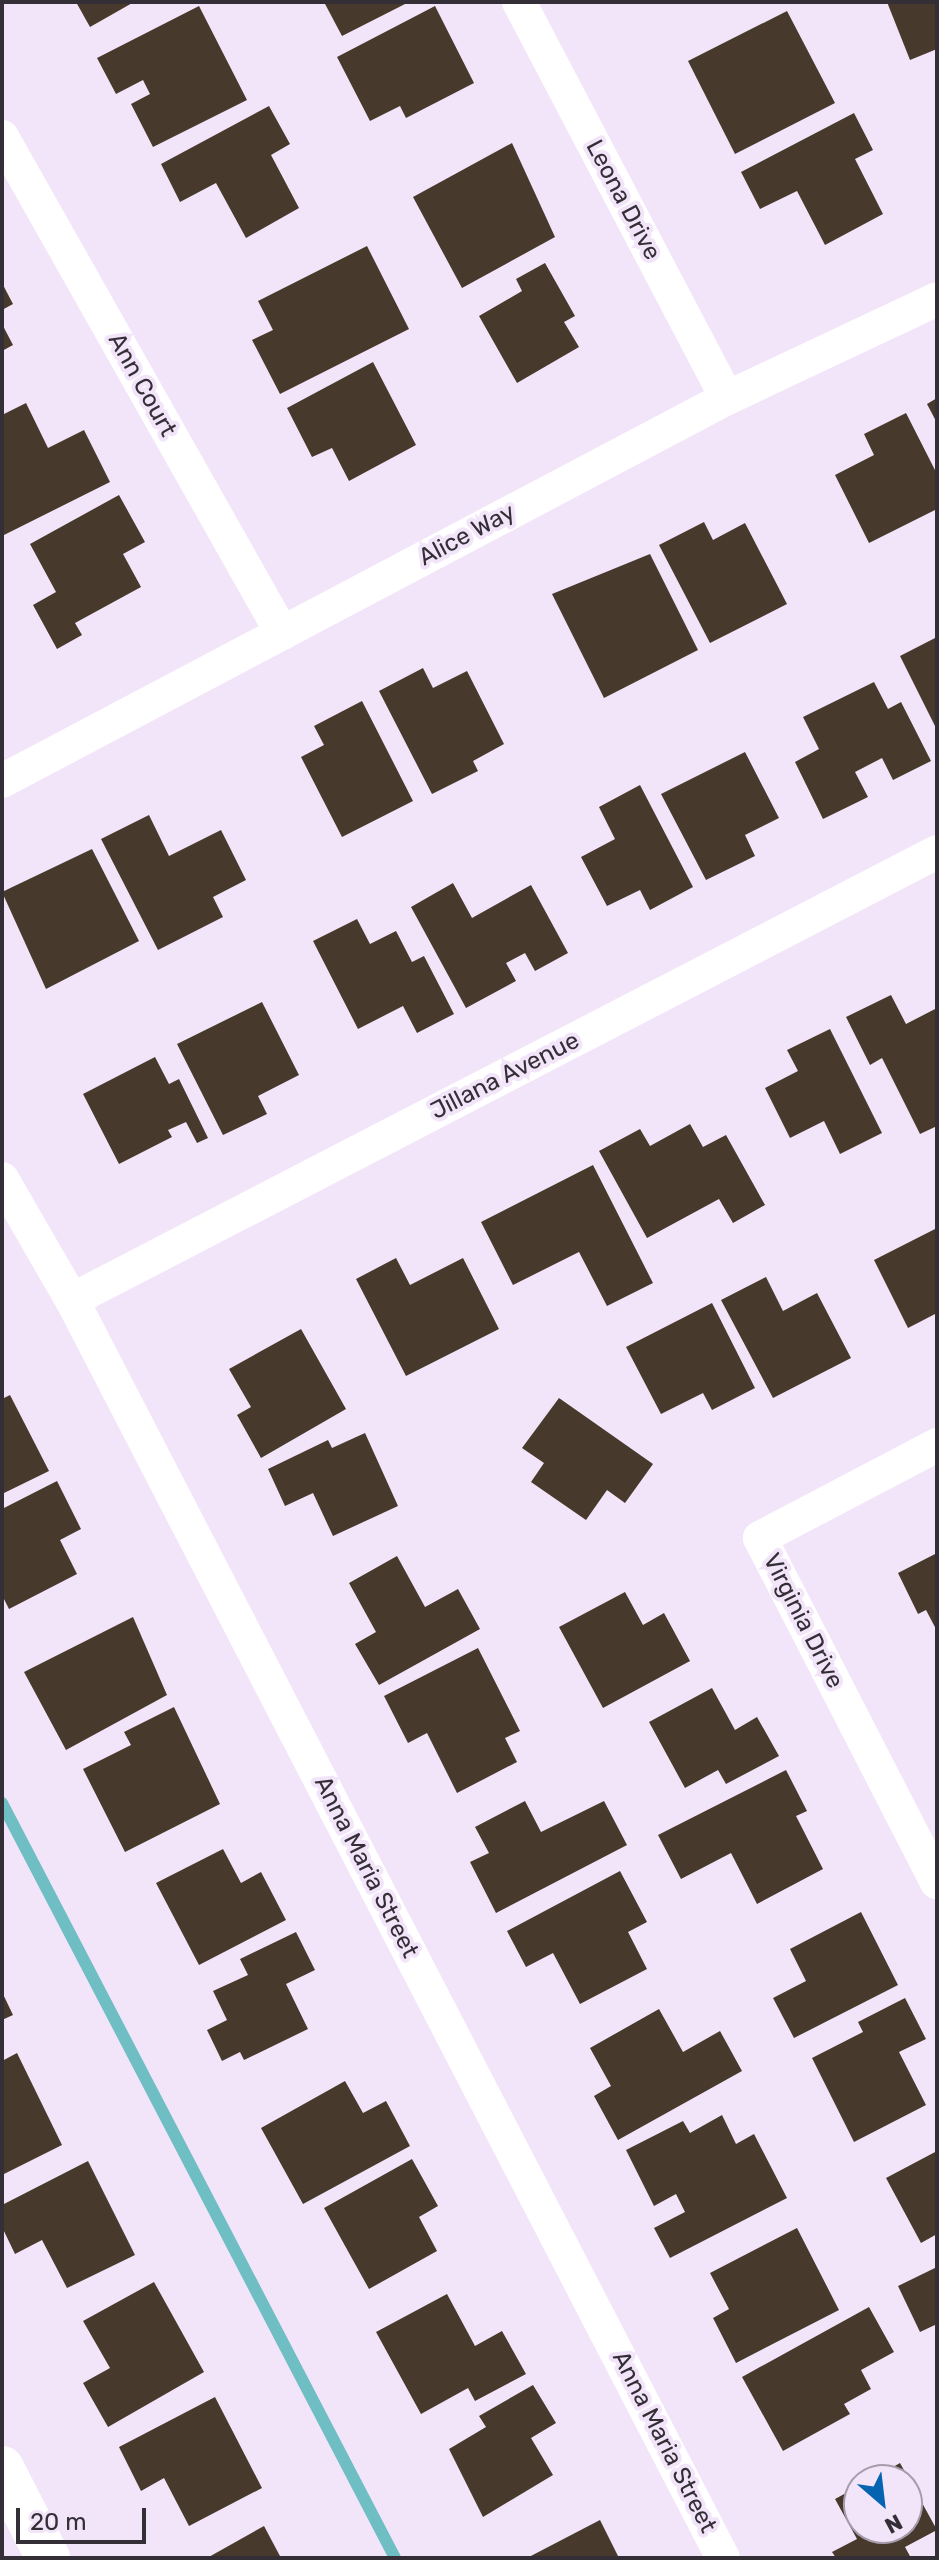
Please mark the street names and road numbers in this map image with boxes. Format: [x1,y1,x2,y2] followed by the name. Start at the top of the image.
[579,135,667,265] street label: Leona Drive
[102,328,182,442] street label: Ann Court
[414,498,520,572] street label: Alice Way
[426,1026,584,1126] street label: Jillana Avenue
[757,1549,849,1693] street label: Virginia Drive
[308,1771,424,1963] street label: Anna Maria Street
[606,2346,722,2538] street label: Anna Maria Street

